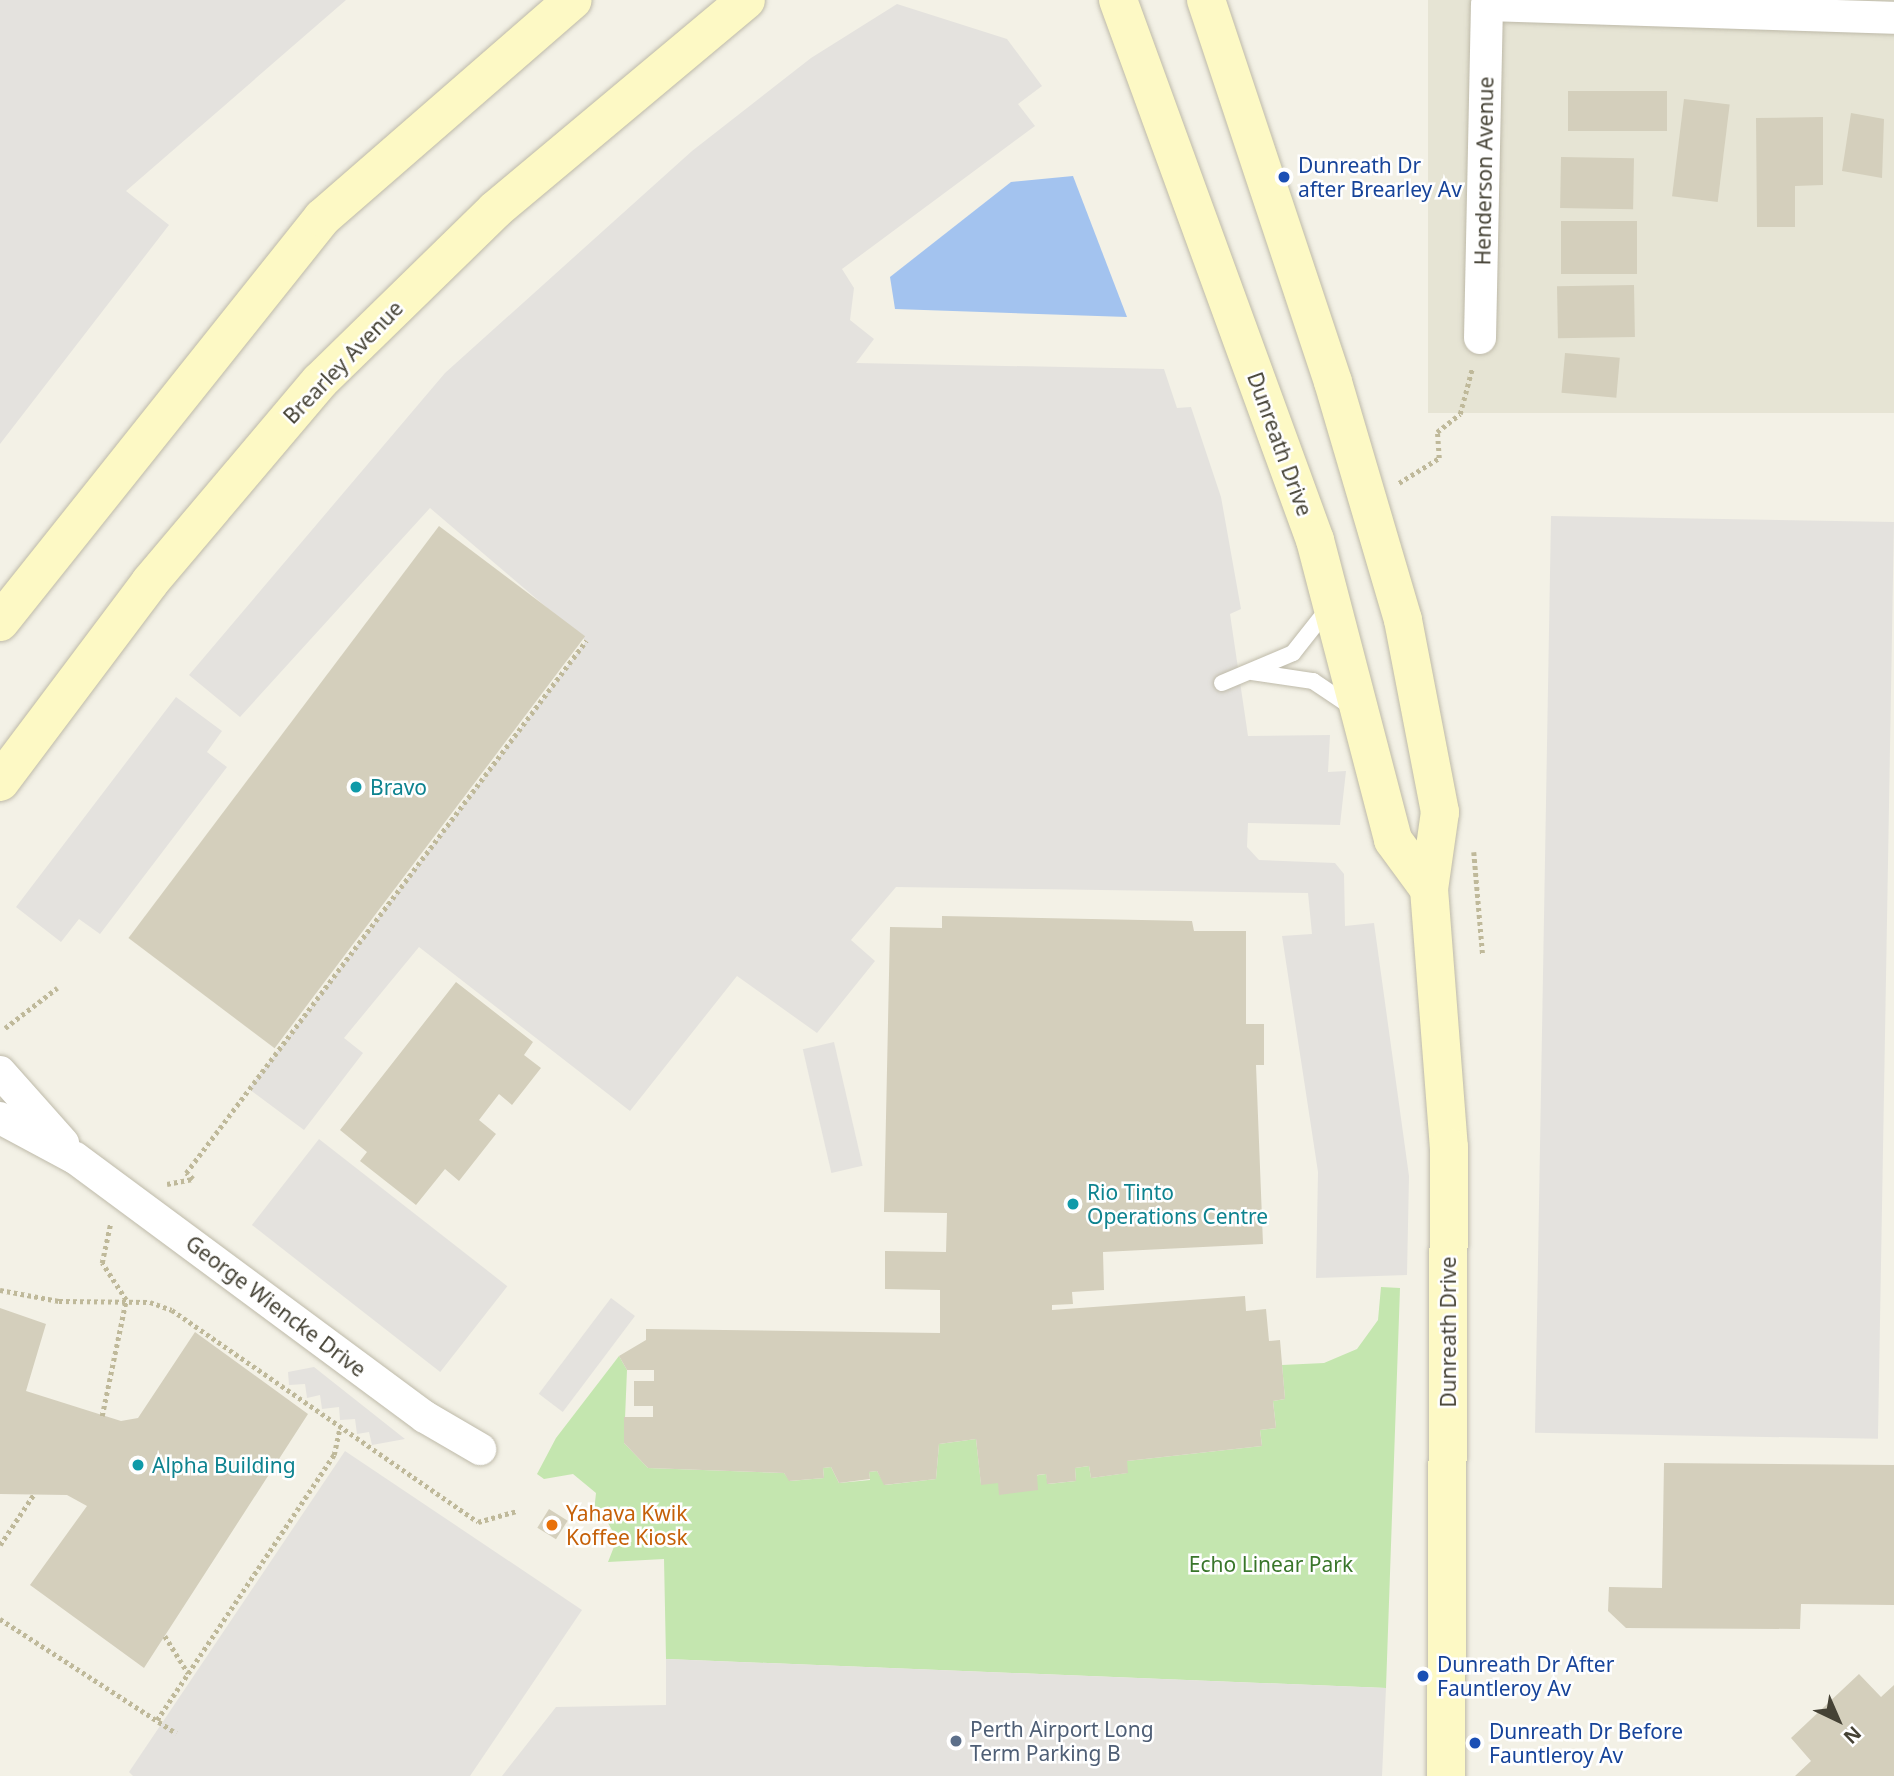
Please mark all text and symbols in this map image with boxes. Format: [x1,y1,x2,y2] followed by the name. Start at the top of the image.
[1470,76,1498,266] street label: Henderson Avenue
[1298,152,1462,202] place label: Dunreath Dr after Brearley Av
[1276,169,1292,185] marker: Dunreath Dr after Brearley Av
[278,295,408,429] street label: Brearley Avenue
[1242,369,1318,519] street label: Dunreath Drive
[370,774,427,800] place label: Bravo
[348,779,364,795] marker: Bravo
[1087,1179,1268,1229] place label: Rio Tinto Operations Centre
[1065,1196,1081,1212] marker: Rio Tinto Operations Centre
[181,1230,371,1382] street label: George Wiencke Drive
[1435,1256,1461,1408] street label: Dunreath Drive
[152,1452,296,1478] place label: Alpha Building
[130,1457,146,1473] marker: Alpha Building
[566,1500,688,1550] place label: Yahava Kwik Koffee Kiosk
[544,1517,560,1533] marker: Yahava Kwik Koffee Kiosk
[1189,1551,1353,1577] park label: Echo Linear Park
[1437,1651,1614,1701] place label: Dunreath Dr After Fauntleroy Av
[1415,1668,1431,1684] marker: Dunreath Dr After Fauntleroy Av
[1803,1685,1873,1755] north arrow
[970,1716,1154,1766] place label: Perth Airport Long Term Parking B
[1489,1718,1683,1768] place label: Dunreath Dr Before Fauntleroy Av
[1838,1720,1867,1750] text: N
[948,1733,964,1749] marker: Perth Airport Long Term Parking B
[1467,1735,1483,1751] marker: Dunreath Dr Before Fauntleroy Av

